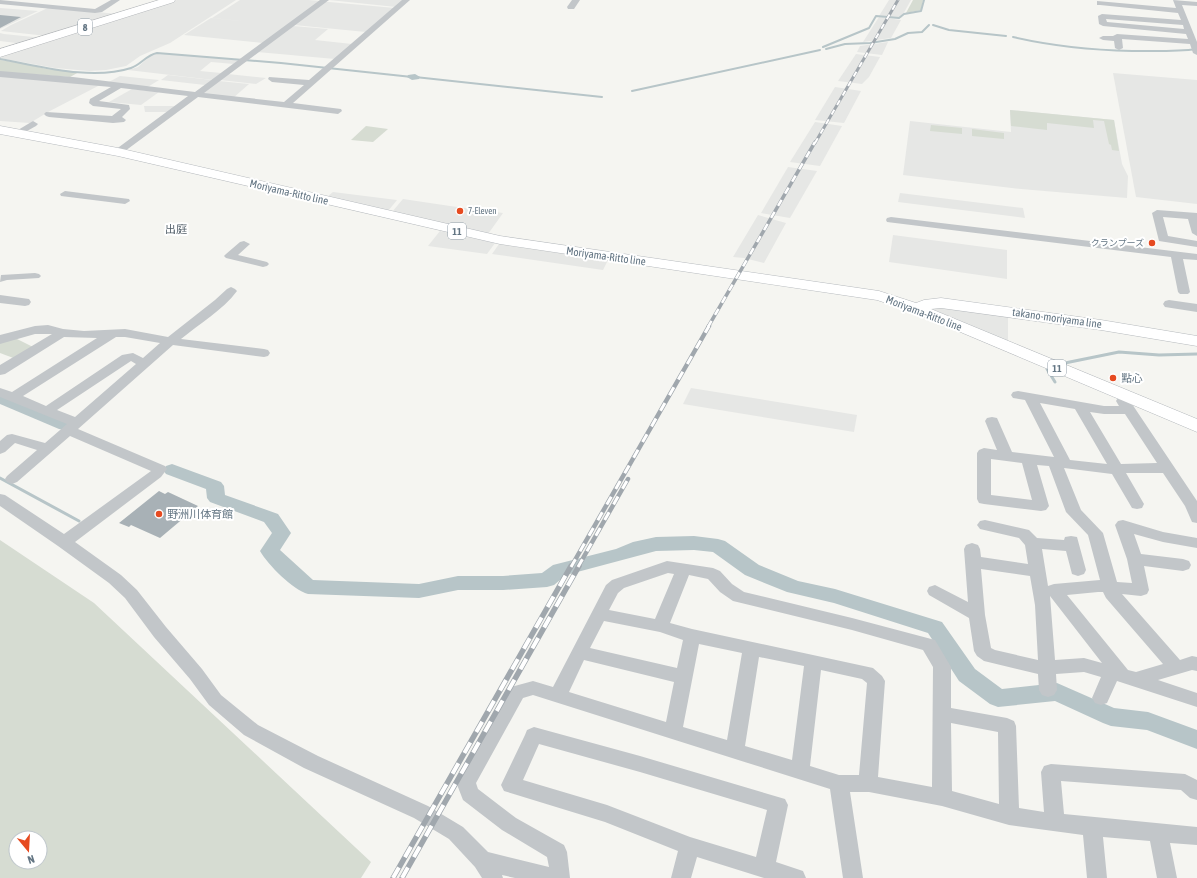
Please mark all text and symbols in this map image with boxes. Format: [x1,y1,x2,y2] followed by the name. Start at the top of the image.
[78,19,92,35] road number: 8
[249,177,329,207] street label: Moriyama-Ritto line
[455,206,465,216] marker: 7-Eleven
[468,206,497,216] place label: 7-Eleven
[165,223,187,235] district label: 出庭
[448,223,466,239] road number: 11
[1091,238,1144,248] place label: クランプーズ
[1147,238,1157,248] marker: クランプーズ
[565,244,647,268] street label: Moriyama-Ritto line
[884,293,964,333] street label: Moriyama-Ritto line
[1011,306,1103,330] street label: takano-moriyama line
[1048,360,1066,376] road number: 11
[1121,372,1143,384] place label: 點心
[1108,373,1118,383] marker: 點心
[167,508,233,520] place label: 野洲川体育館
[154,509,164,519] marker: 野洲川体育館
[8,830,48,870] north arrow
[26,853,36,866] text: N

